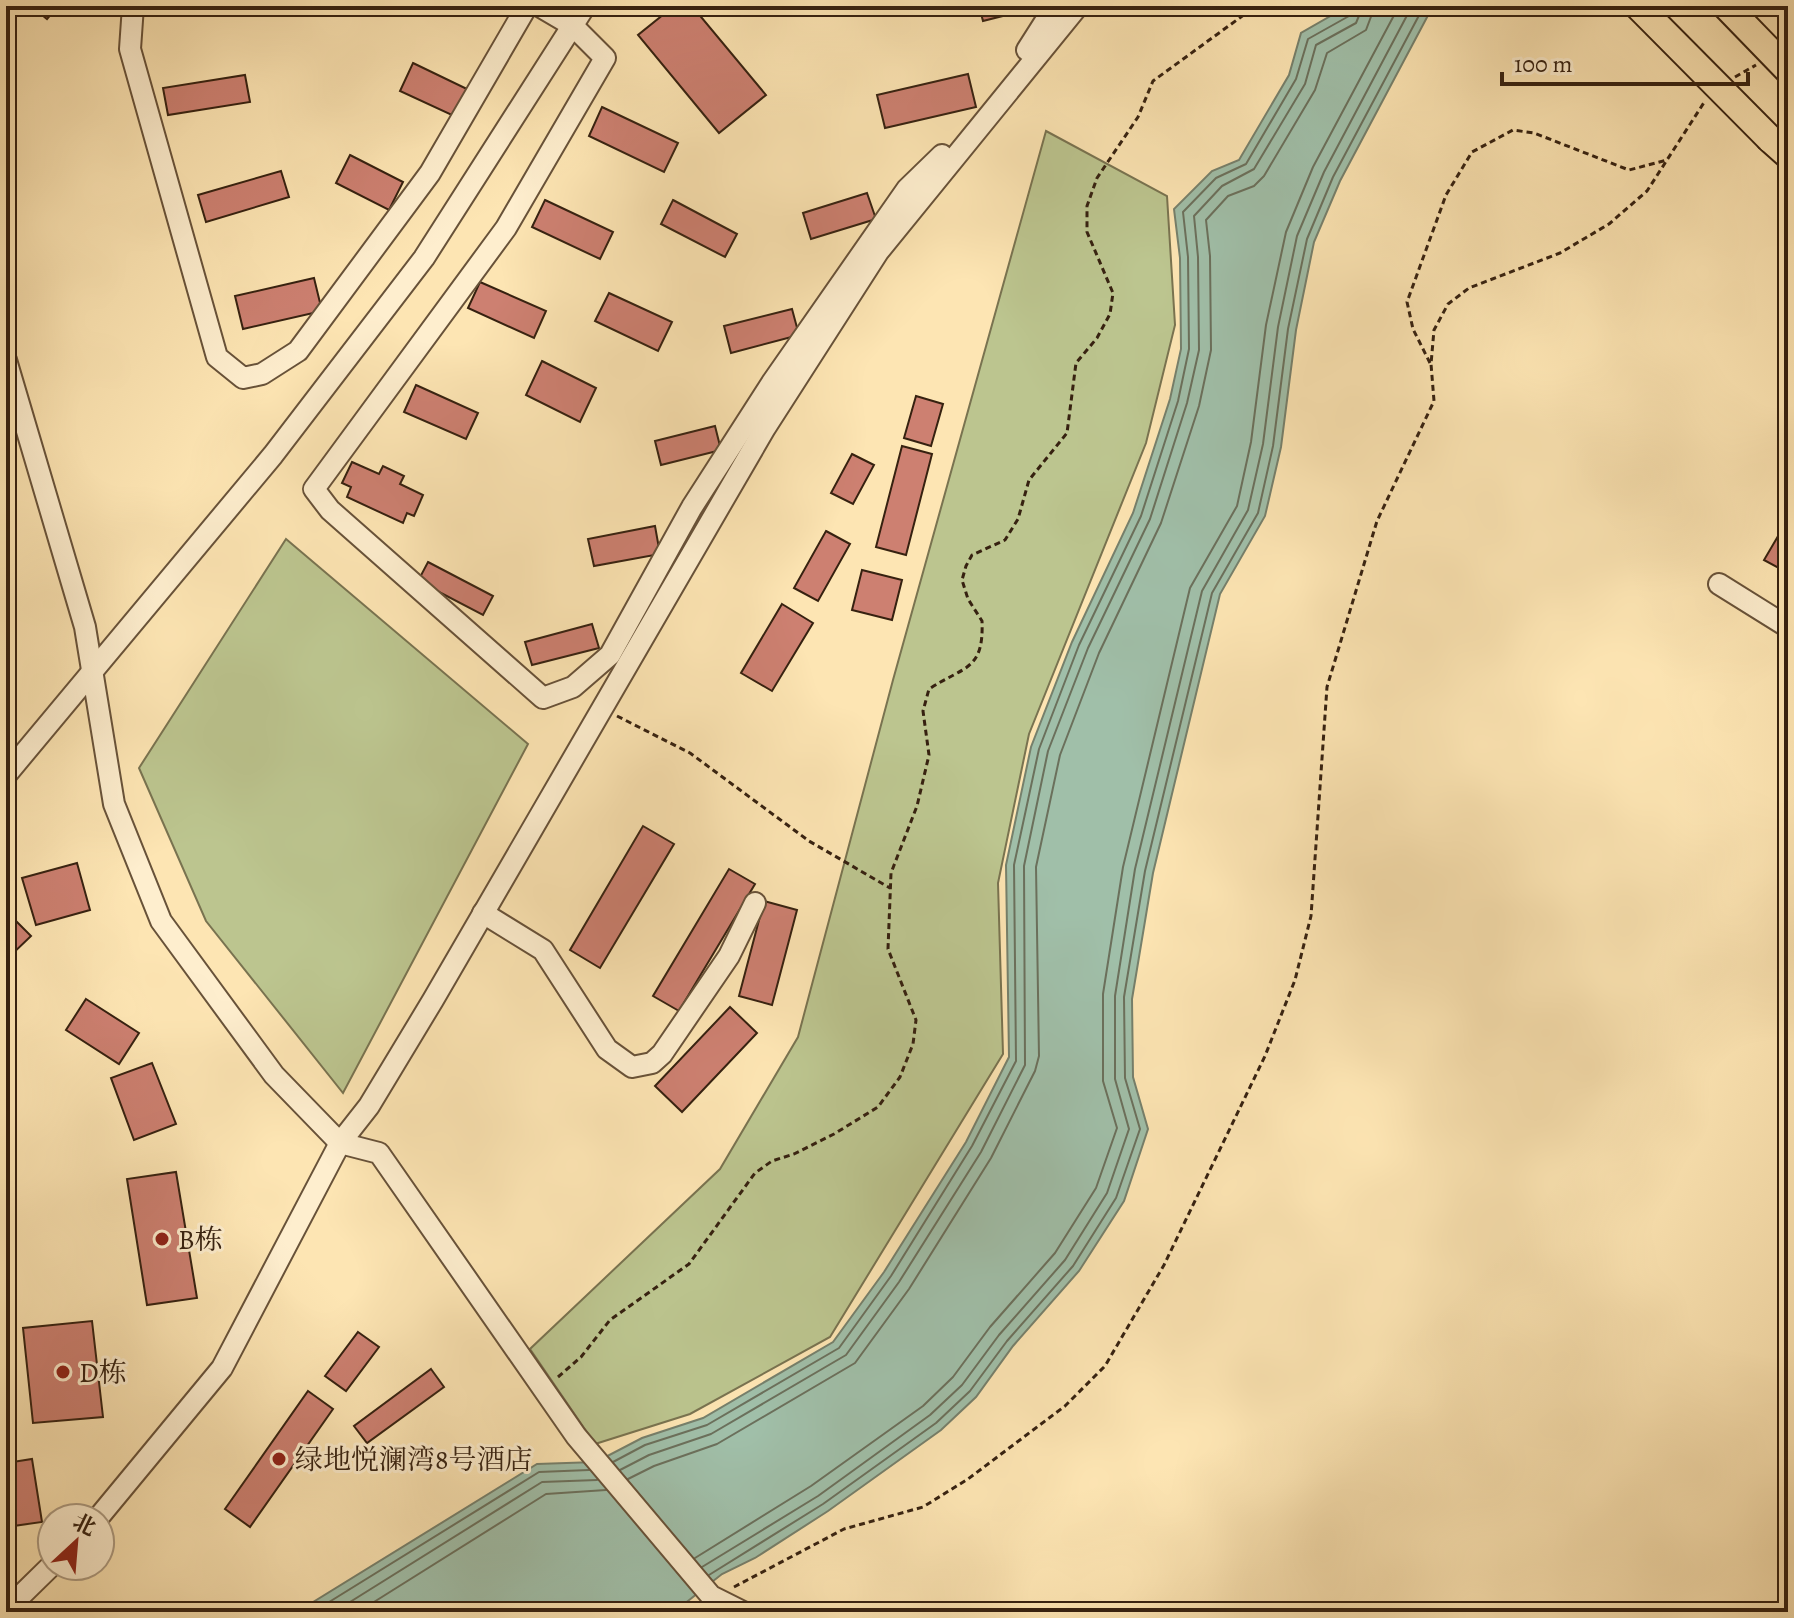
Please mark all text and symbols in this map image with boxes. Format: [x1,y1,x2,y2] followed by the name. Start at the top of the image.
[1502,36,1748,86] scale bar
[1514,48,1573,80] text: 100 m
[178,1221,223,1259] place label: B栋
[153,1230,171,1248] marker: B栋
[79,1354,127,1392] place label: D栋
[54,1363,72,1381] marker: D栋
[295,1441,533,1479] place label: 绿地悦澜湾8号酒店
[270,1450,288,1468] marker: 绿地悦澜湾8号酒店
[36,1502,116,1582] north arrow
[68,1507,101,1543] text: 北

